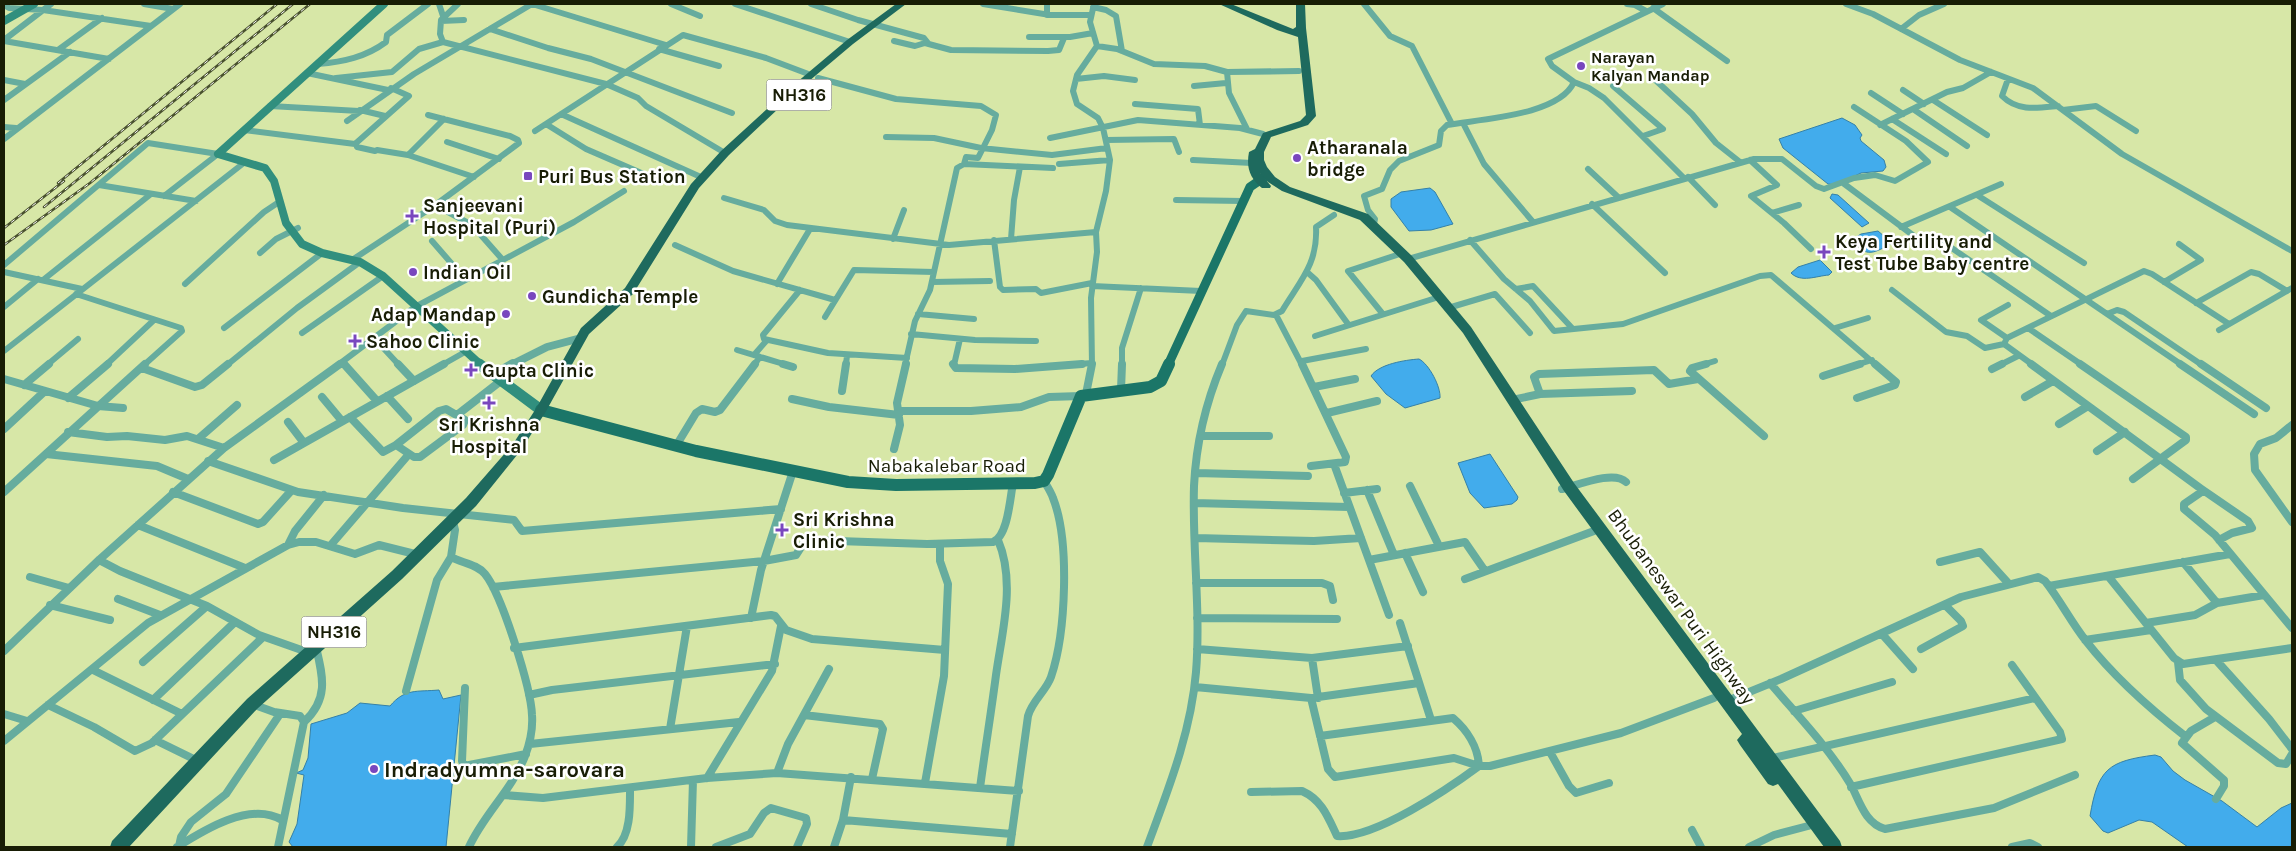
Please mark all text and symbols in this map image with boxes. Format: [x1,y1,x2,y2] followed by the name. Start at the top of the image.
[1591,48,1710,85] place label: Narayan Kalyan Mandap
[1575,60,1587,72] marker: Narayan Kalyan Mandap
[766,80,832,110] road number: NH316
[1307,137,1408,181] place label: Atharanala bridge
[1291,152,1303,164] marker: Atharanala bridge
[538,166,686,188] place label: Puri Bus Station
[522,170,534,182] marker: Puri Bus Station
[423,195,556,239] place label: Sanjeevani Hospital (Puri)
[405,209,419,223] marker: Sanjeevani Hospital (Puri)
[1835,231,2029,275] place label: Keya Fertility and Test Tube Baby centre
[1817,245,1831,259] marker: Keya Fertility and Test Tube Baby centre
[423,262,511,284] place label: Indian Oil
[407,266,419,278] marker: Indian Oil
[542,286,698,308] place label: Gundicha Temple
[526,290,538,302] marker: Gundicha Temple
[371,304,496,326] place label: Adap Mandap
[500,308,512,320] marker: Adap Mandap
[366,331,480,353] place label: Sahoo Clinic
[348,334,362,348] marker: Sahoo Clinic
[482,360,594,382] place label: Gupta Clinic
[464,363,478,377] marker: Gupta Clinic
[482,396,496,410] marker: Sri Krishna Hospital
[438,414,540,458] place label: Sri Krishna Hospital
[868,455,1026,477] street label: Nabakalebar Road
[1603,505,1760,709] street label: Bhubaneswar Puri Highway
[793,509,895,553] place label: Sri Krishna Clinic
[775,523,789,537] marker: Sri Krishna Clinic
[302,616,366,648] road number: NH316
[384,757,625,783] place label: Indradyumna-sarovara
[368,763,380,775] marker: Indradyumna-sarovara

